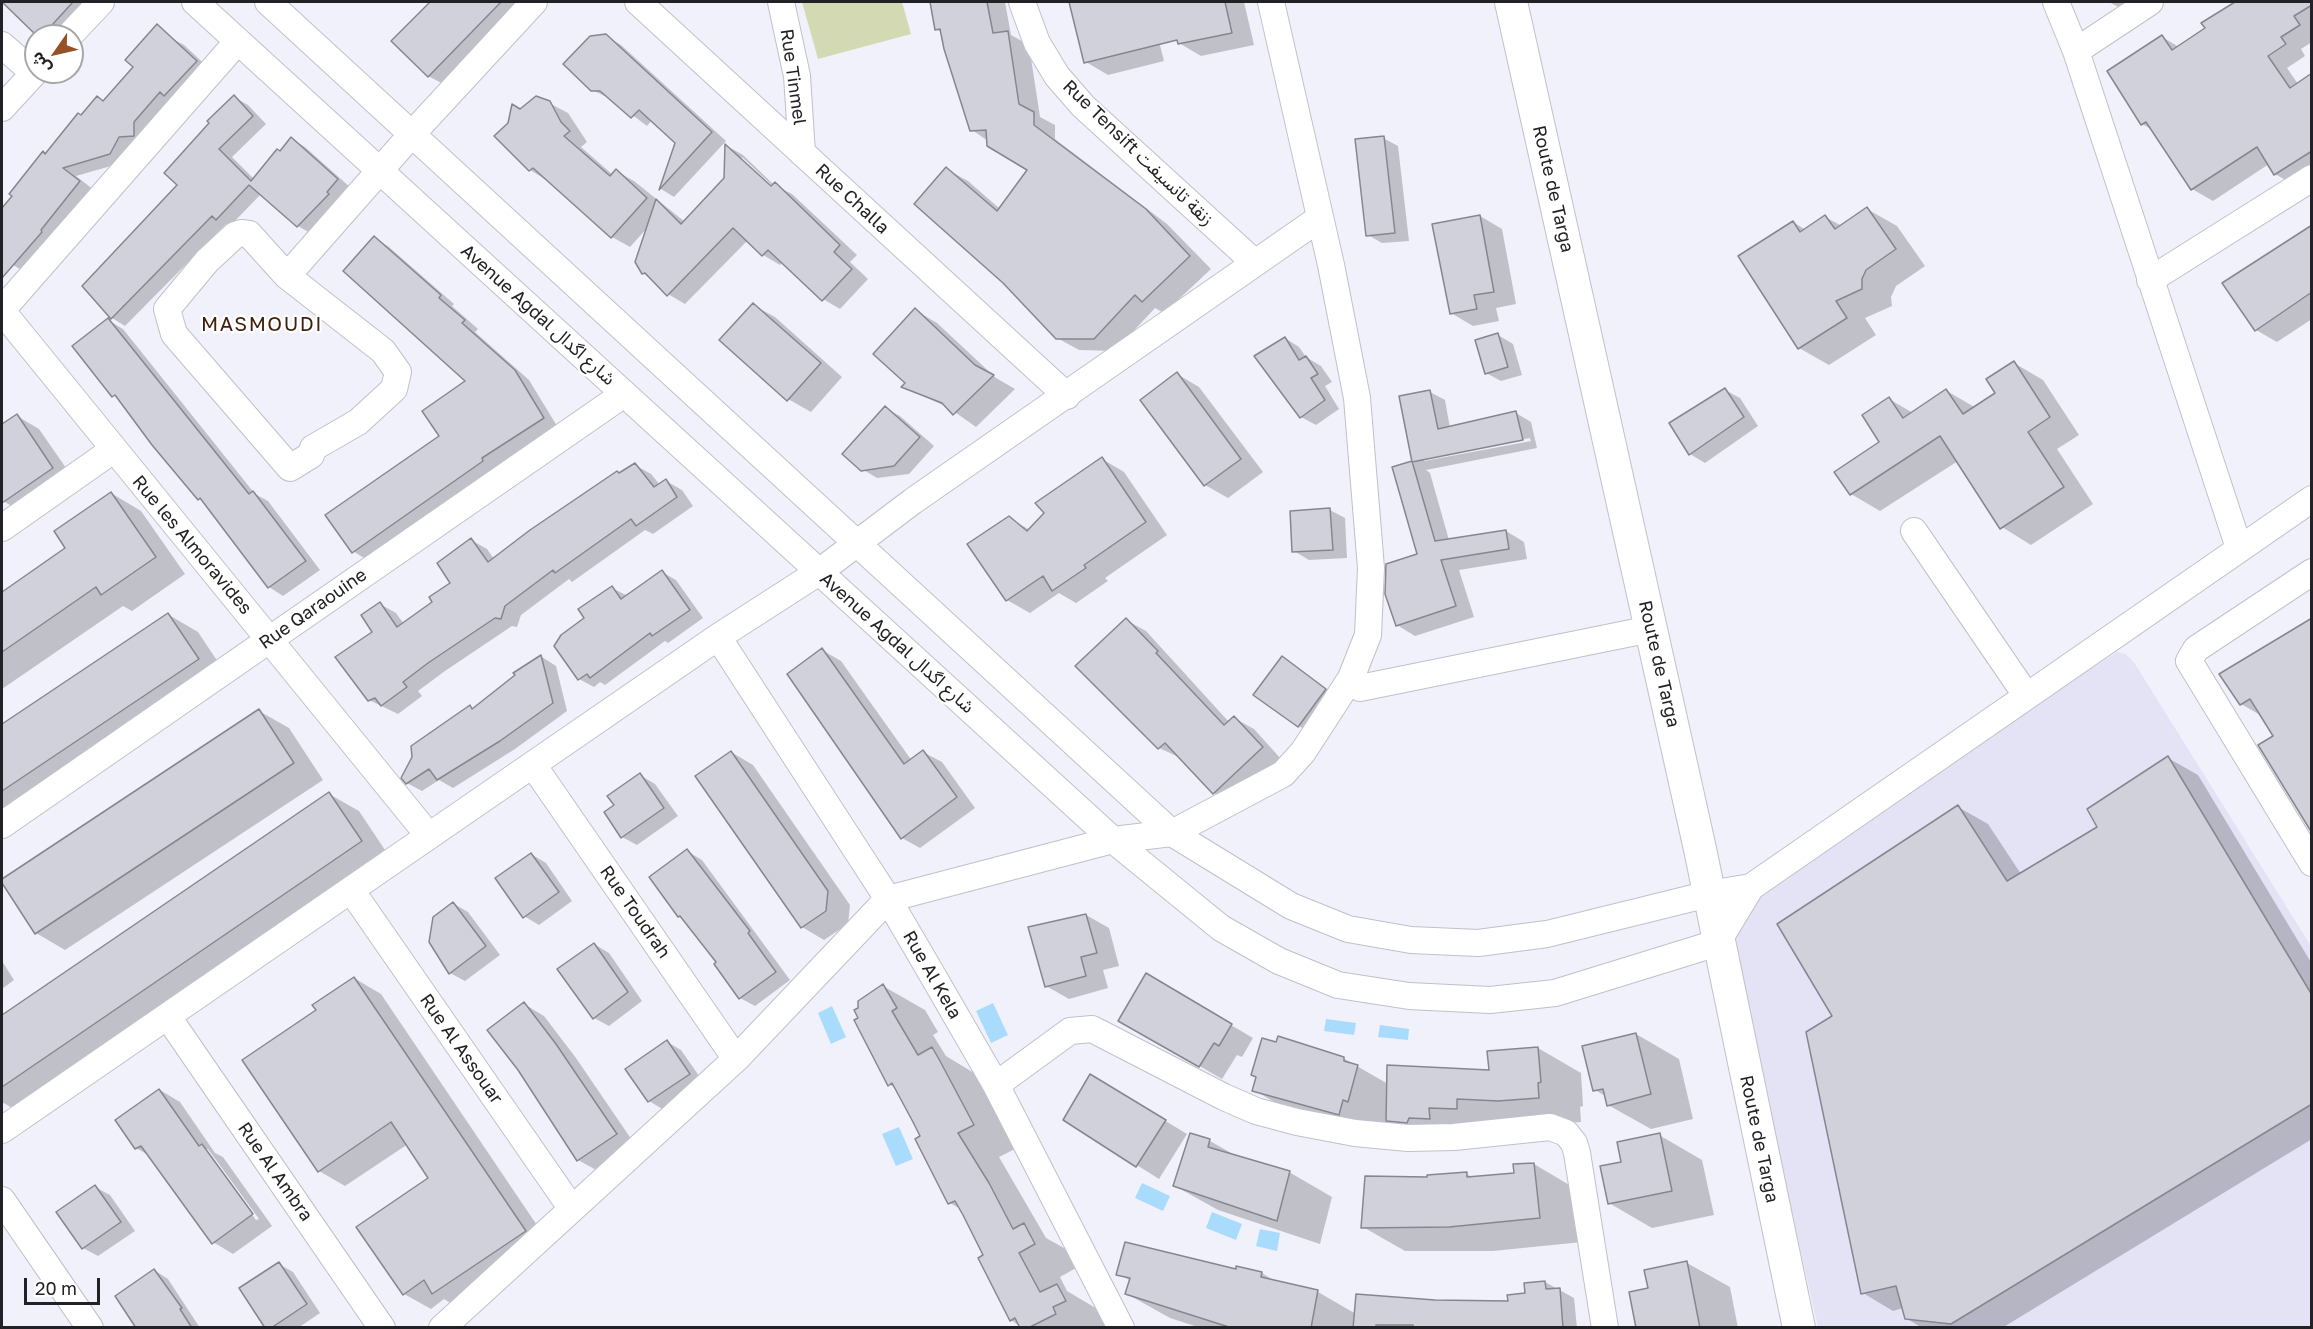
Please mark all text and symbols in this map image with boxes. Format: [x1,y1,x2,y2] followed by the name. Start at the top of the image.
[24,24,84,84] north arrow
[776,28,810,126] street label: Rue Tinmel
[26,48,55,78] text: ش
[1058,76,1218,230] street label: Rue Tensift زنقة تانسيفت
[1528,123,1578,255] street label: Route de Targa
[811,159,893,239] street label: Rue Challa
[456,240,620,390] street label: Avenue Agdal شارع اگدال
[201,313,323,337] district label: MASMOUDI
[128,471,256,619] street label: Rue les Almoravides
[255,564,371,654] street label: Rue Qaraouine
[815,568,979,718] street label: Avenue Agdal شارع اگدال
[1634,598,1684,730] street label: Route de Targa
[595,862,675,962] street label: Rue Toudrah
[898,927,966,1023] street label: Rue Al Kela
[415,990,507,1108] street label: Rue Al Assouar
[1735,1073,1783,1205] street label: Route de Targa
[233,1118,317,1226] street label: Rue Al Ambra
[27,1266,104,1304] scale bar
[35,1277,77,1299] text: 20 m

